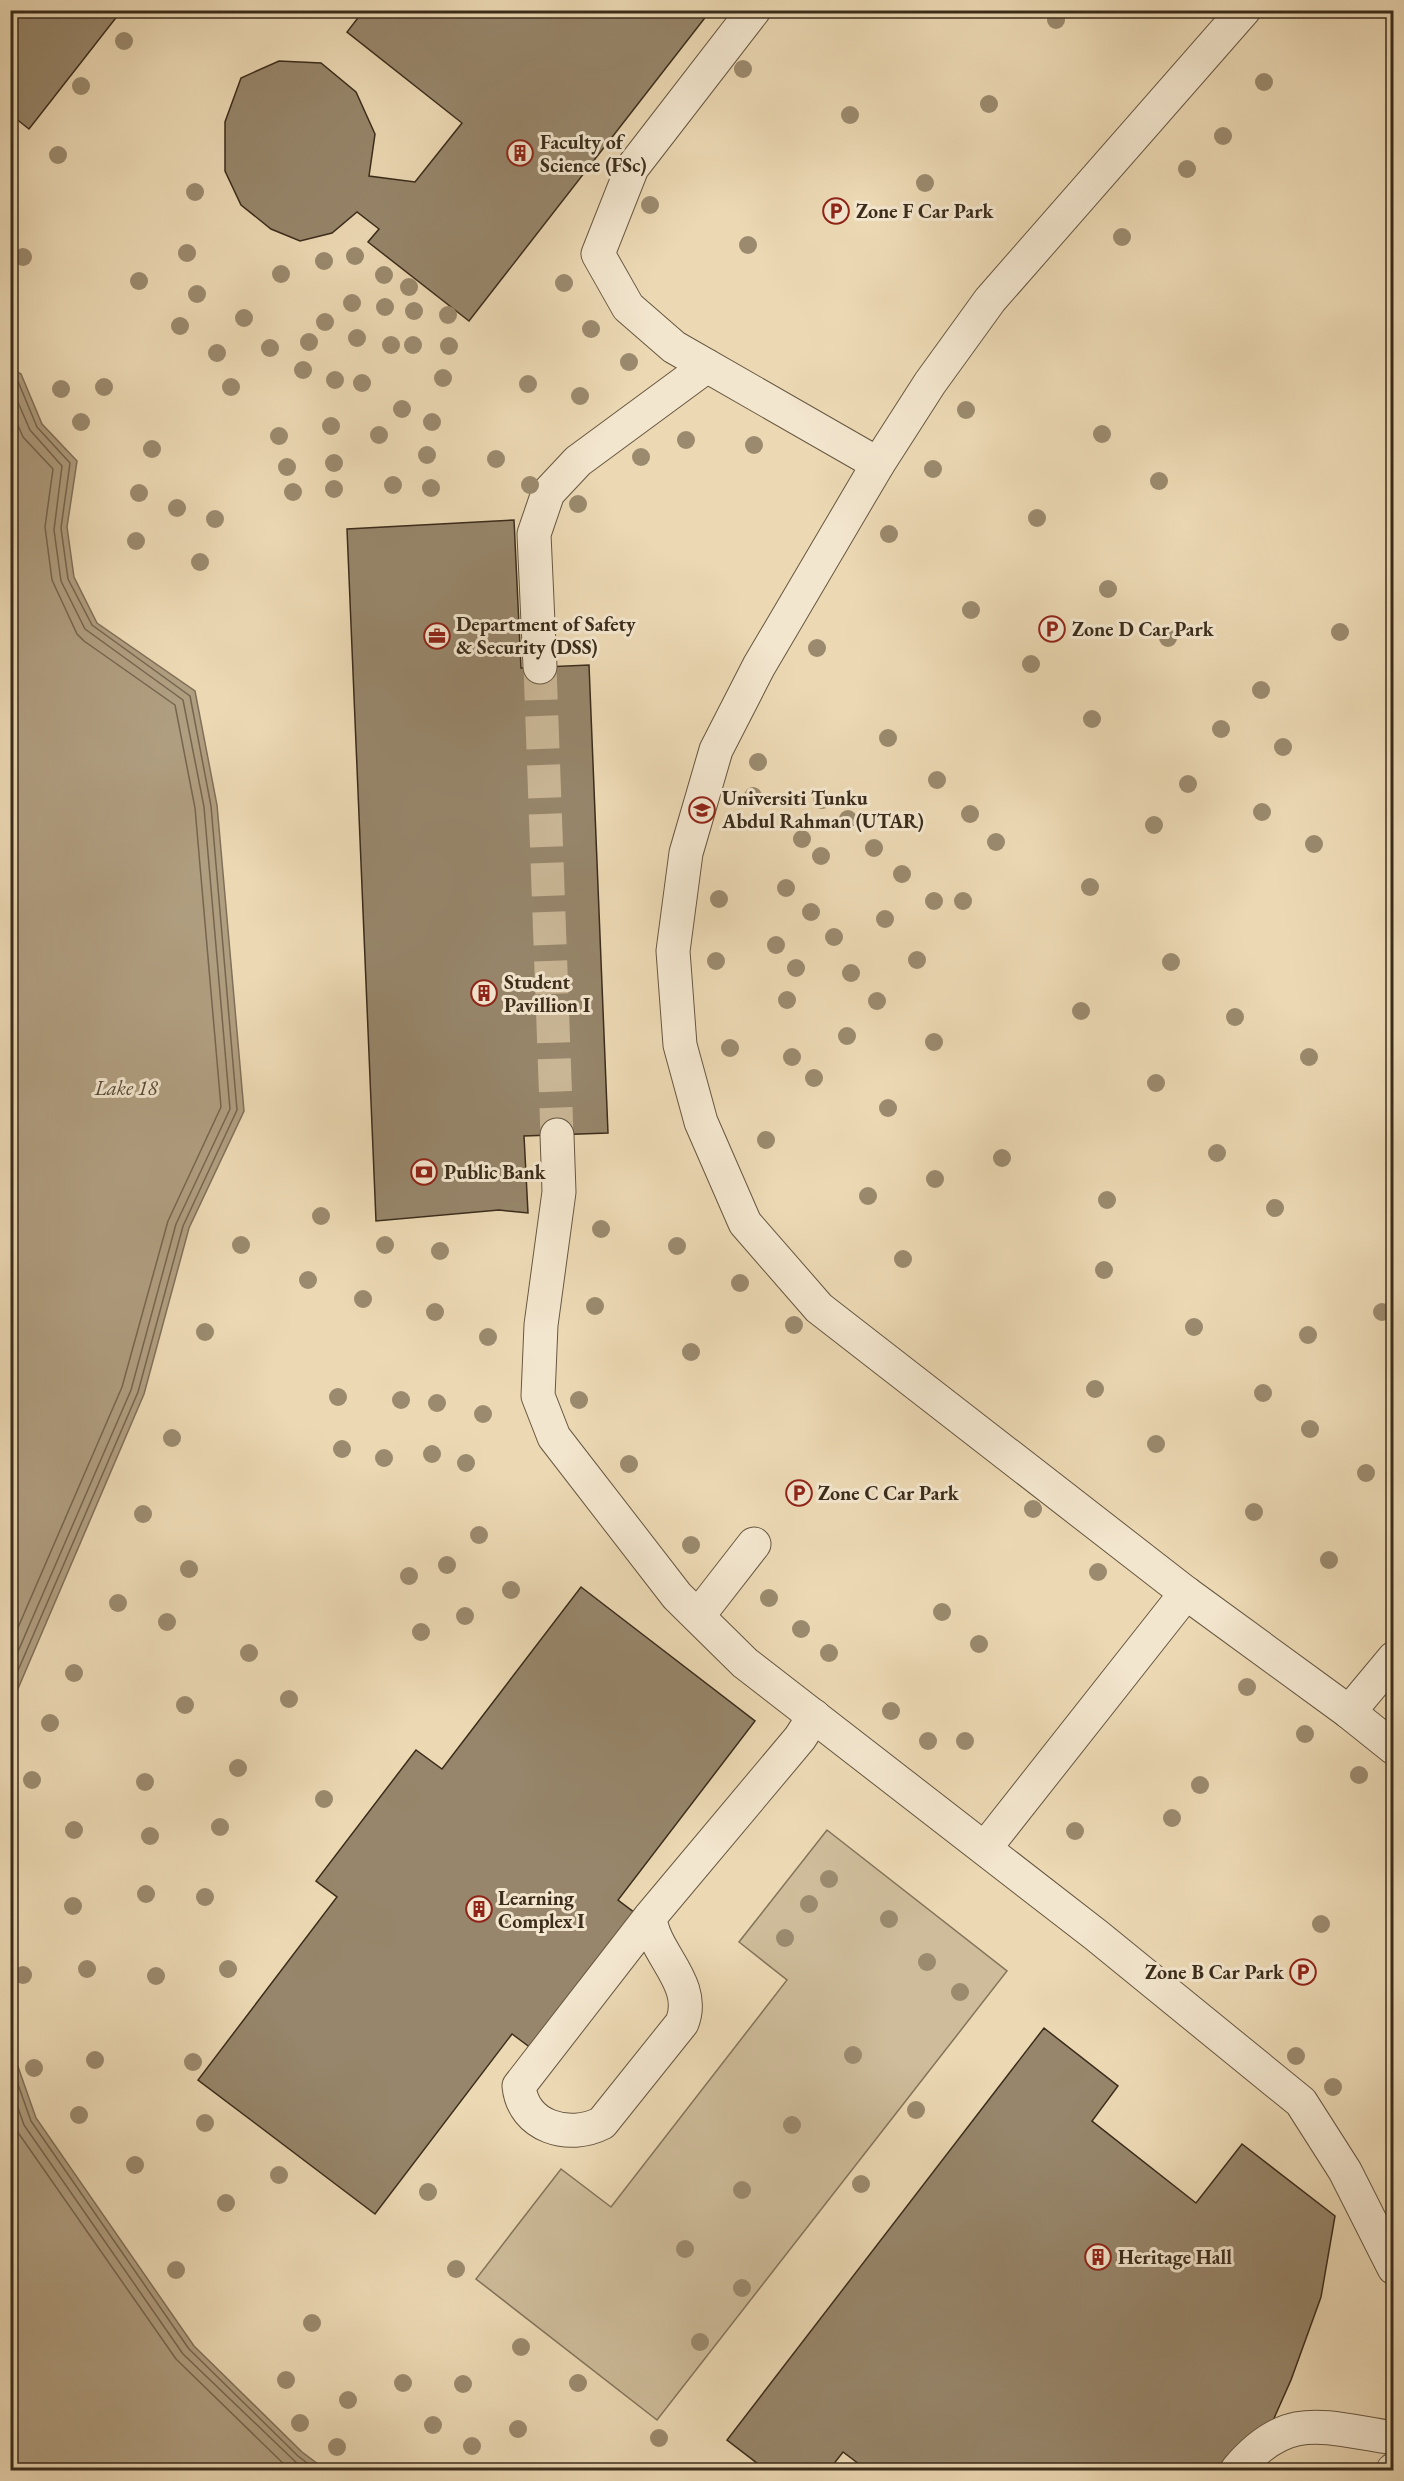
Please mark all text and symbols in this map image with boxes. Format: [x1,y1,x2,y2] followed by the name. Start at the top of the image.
[540,129,647,178] place label: Faculty of Science (FSc)
[505,138,535,168] building icon: Faculty of Science (FSc)
[821,196,851,226] parking icon: Zone F Car Park
[856,198,994,224] place label: Zone F Car Park
[456,611,636,660] place label: Department of Safety & Security (DSS)
[1037,614,1067,644] parking icon: Zone D Car Park
[1072,616,1215,642] place label: Zone D Car Park
[422,621,452,651] office icon: Department of Safety & Security (DSS)
[721,785,924,834] place label: Universiti Tunku Abdul Rahman (UTAR)
[687,795,717,825] school or university icon: Universiti Tunku Abdul Rahman (UTAR)
[504,969,590,1018] place label: Student Pavillion I
[469,978,499,1008] building icon: Student Pavillion I
[93,1074,159,1101] water label: Lake 18
[409,1157,439,1187] bank icon: Public Bank
[444,1159,547,1185] place label: Public Bank
[784,1478,814,1508] parking icon: Zone C Car Park
[818,1480,960,1506] place label: Zone C Car Park
[498,1885,585,1934] place label: Learning Complex I
[464,1894,494,1924] building icon: Learning Complex I
[1288,1957,1318,1987] parking icon: Zone B Car Park
[1145,1959,1285,1985] place label: Zone B Car Park
[1083,2242,1113,2272] building icon: Heritage Hall
[1118,2244,1232,2270] place label: Heritage Hall

